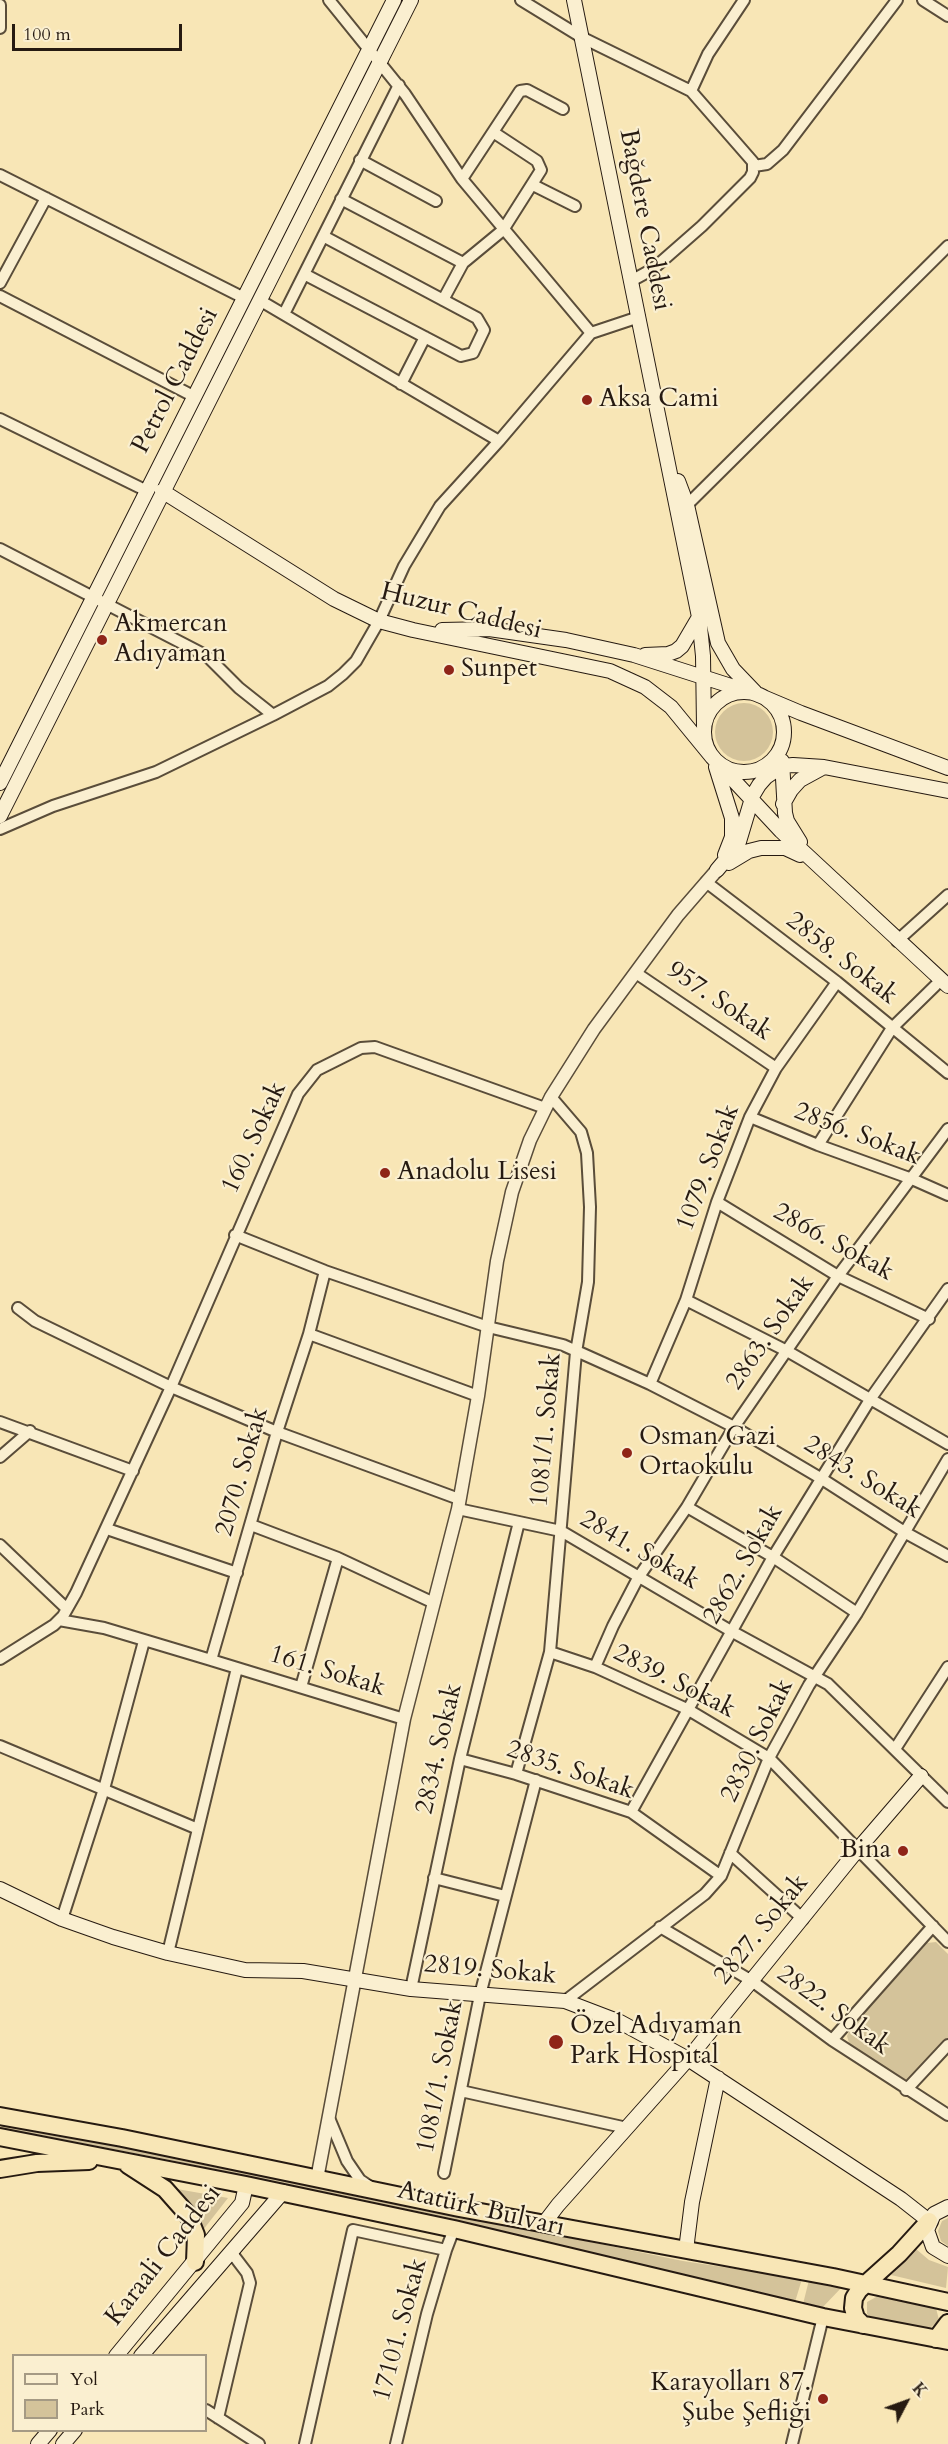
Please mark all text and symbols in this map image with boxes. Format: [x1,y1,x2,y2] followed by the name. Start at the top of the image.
[15,12,184,50] scale bar
[23,22,71,47] text: 100 m
[611,127,677,313] street label: Bağdere Caddesi
[126,303,226,459] street label: Petrol Caddesi
[599,384,719,416] place label: Aksa Cami
[580,393,594,407] marker: Aksa Cami
[377,577,545,647] street label: Huzur Caddesi
[114,609,228,670] place label: Akmercan Adıyaman
[95,633,109,647] marker: Akmercan Adıyaman
[461,654,537,686] place label: Sunpet
[442,663,456,677] marker: Sunpet
[779,906,903,1012] street label: 2858. Sokak
[661,956,777,1048] street label: 957. Sokak
[216,1077,294,1199] street label: 160. Sokak
[789,1097,925,1173] street label: 2856. Sokak
[671,1100,747,1236] street label: 1079. Sokak
[397,1157,557,1189] place label: Anadolu Lisesi
[378,1166,392,1180] marker: Anadolu Lisesi
[767,1197,899,1289] street label: 2866. Sokak
[720,1270,822,1396] street label: 2863. Sokak
[525,1352,569,1508] street label: 1081/1. Sokak
[210,1404,276,1540] street label: 2070. Sokak
[639,1422,776,1484] place label: Osman Gazi Ortaokulu
[797,1430,927,1526] street label: 2843. Sokak
[620,1446,634,1460] marker: Osman Gazi Ortaokulu
[697,1500,791,1630] street label: 2862. Sokak
[574,1504,704,1598] street label: 2841. Sokak
[608,1638,740,1726] street label: 2839. Sokak
[265,1640,389,1704] street label: 161. Sokak
[715,1674,801,1808] street label: 2830. Sokak
[410,1681,470,1817] street label: 2834. Sokak
[502,1735,638,1807] street label: 2835. Sokak
[840,1835,891,1867] place label: Bina
[896,1844,910,1858] marker: Bina
[708,1869,816,1991] street label: 2827. Sokak
[422,1950,558,1992] street label: 2819. Sokak
[770,1959,896,2063] street label: 2822. Sokak
[411,1998,471,2156] street label: 1081/1. Sokak
[570,2011,742,2072] place label: Özel Adıyaman Park Hospital
[547,2033,565,2051] marker: Özel Adıyaman Park Hospital
[394,2176,568,2244] street label: Atatürk Bulvarı
[99,2179,229,2333] street label: Karaali Caddesi
[367,2255,435,2405] street label: 17101. Sokak
[12,2354,207,2432] legend
[70,2367,98,2392] text: Yol
[650,2368,811,2430] place label: Karayolları 87. Şube Şefliği
[876,2372,936,2432] north arrow
[907,2378,932,2402] text: K
[816,2392,830,2406] marker: Karayolları 87. Şube Şefliği
[70,2397,105,2422] text: Park

